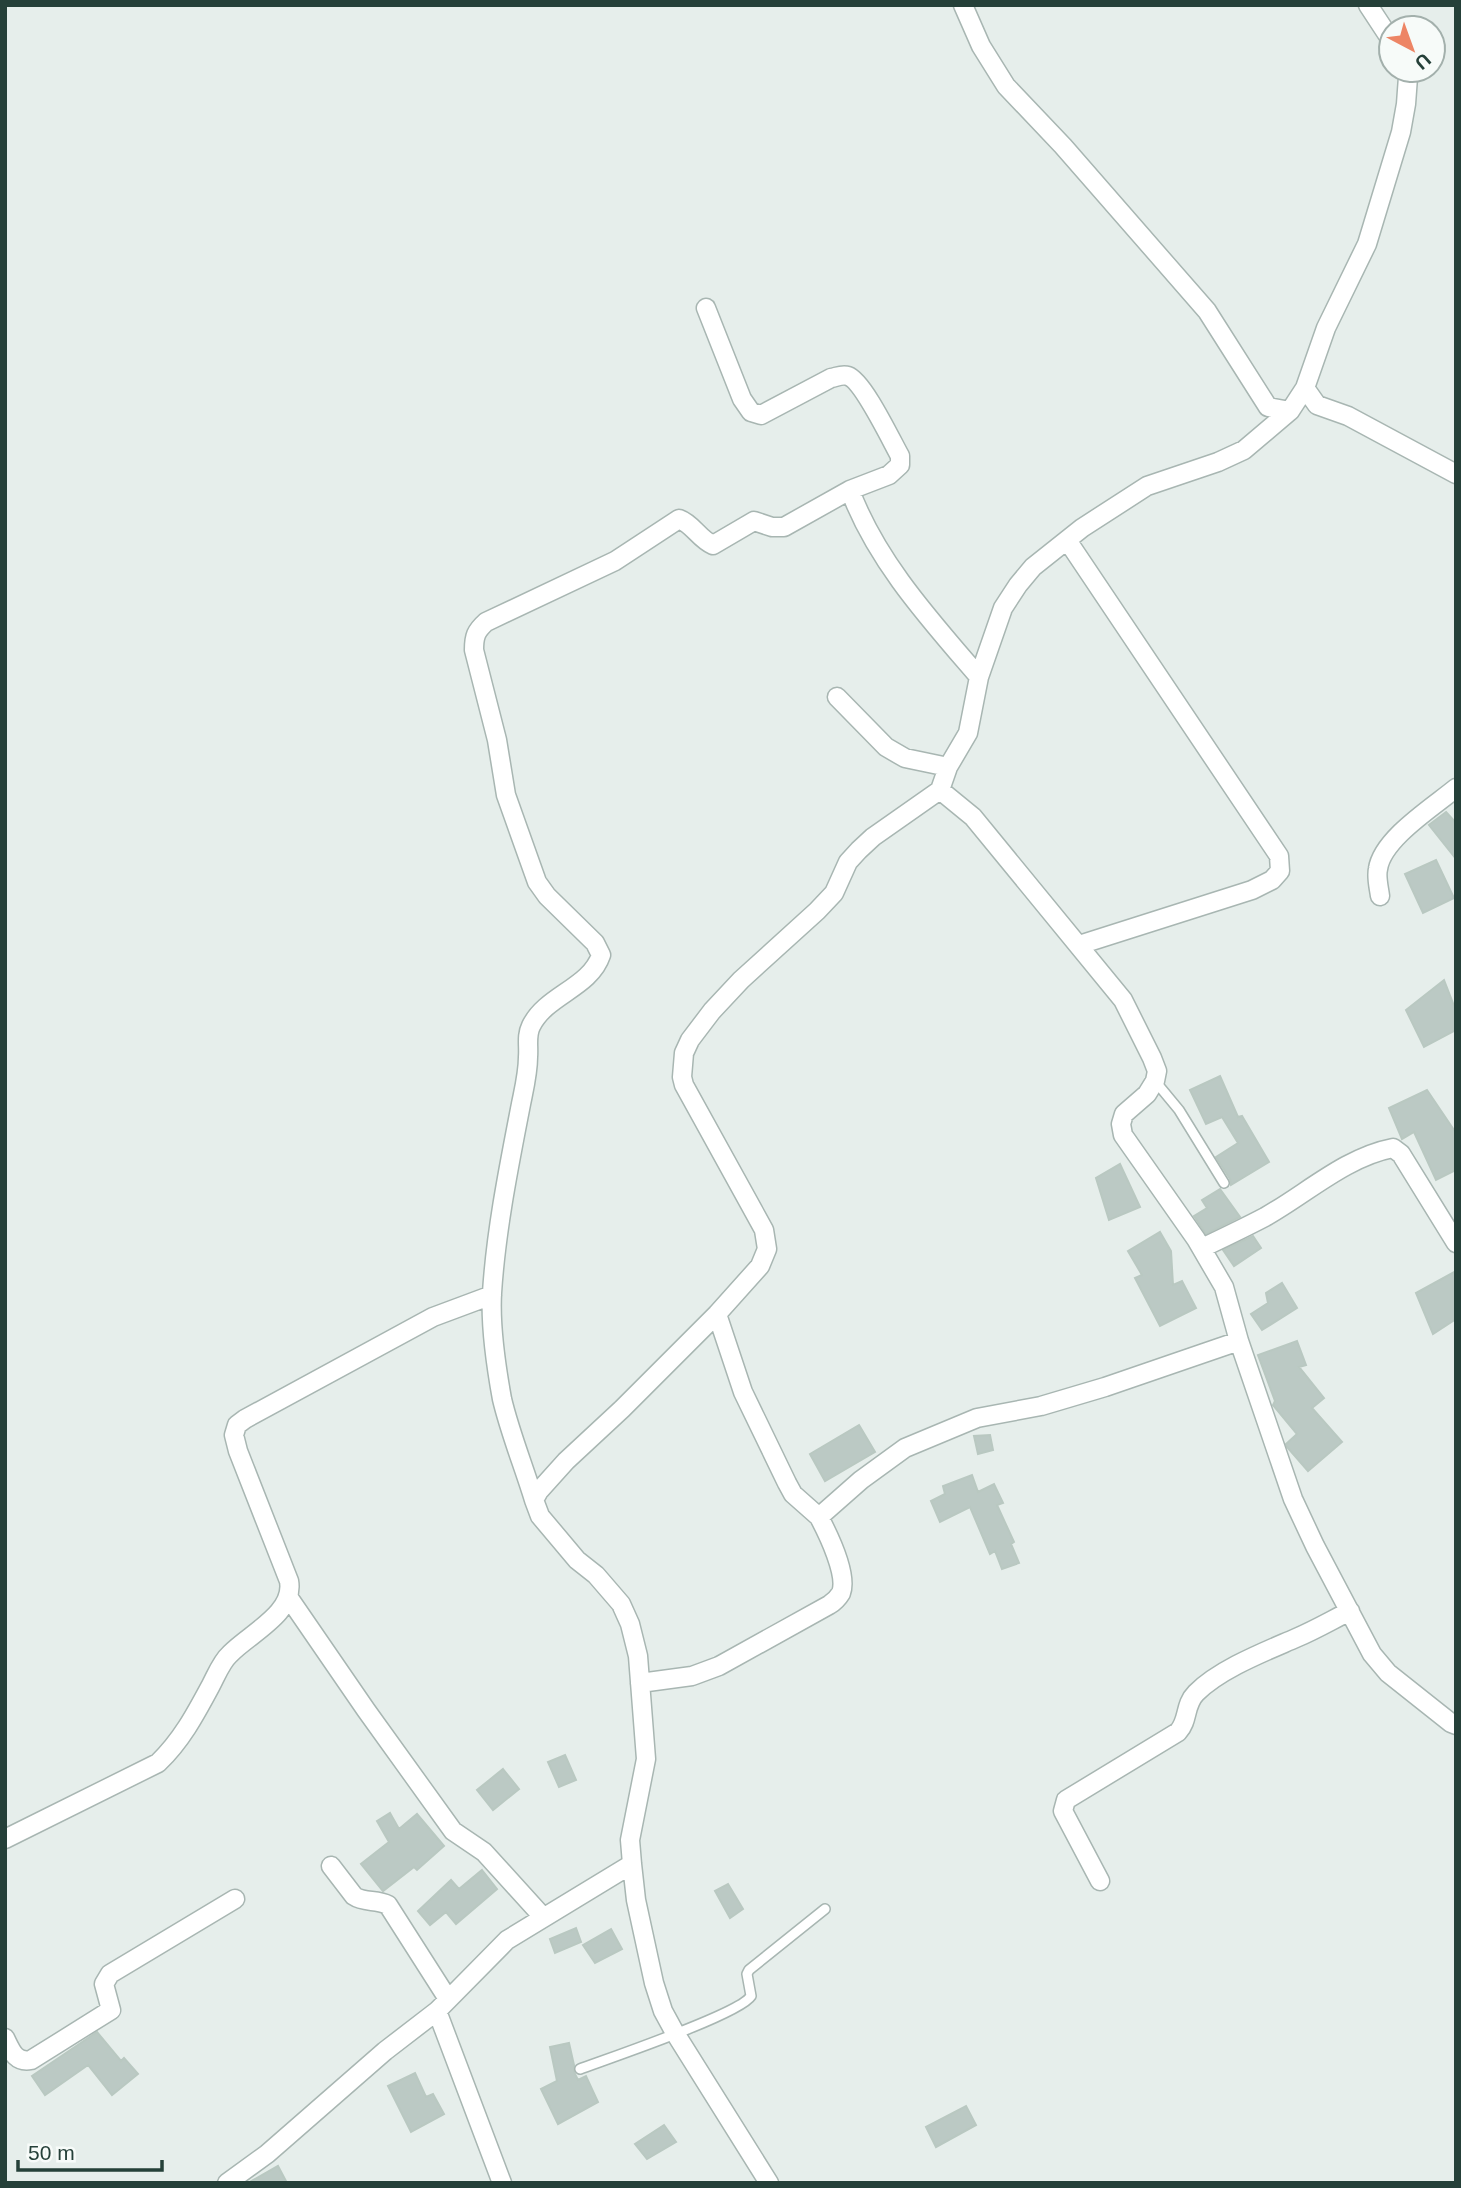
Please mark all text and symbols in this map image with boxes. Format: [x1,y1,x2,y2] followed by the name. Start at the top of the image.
[1377,14,1447,84] north arrow
[1411,49,1435,74] text: U
[18,2128,161,2172] scale bar
[28,2141,75,2164] text: 50 m

